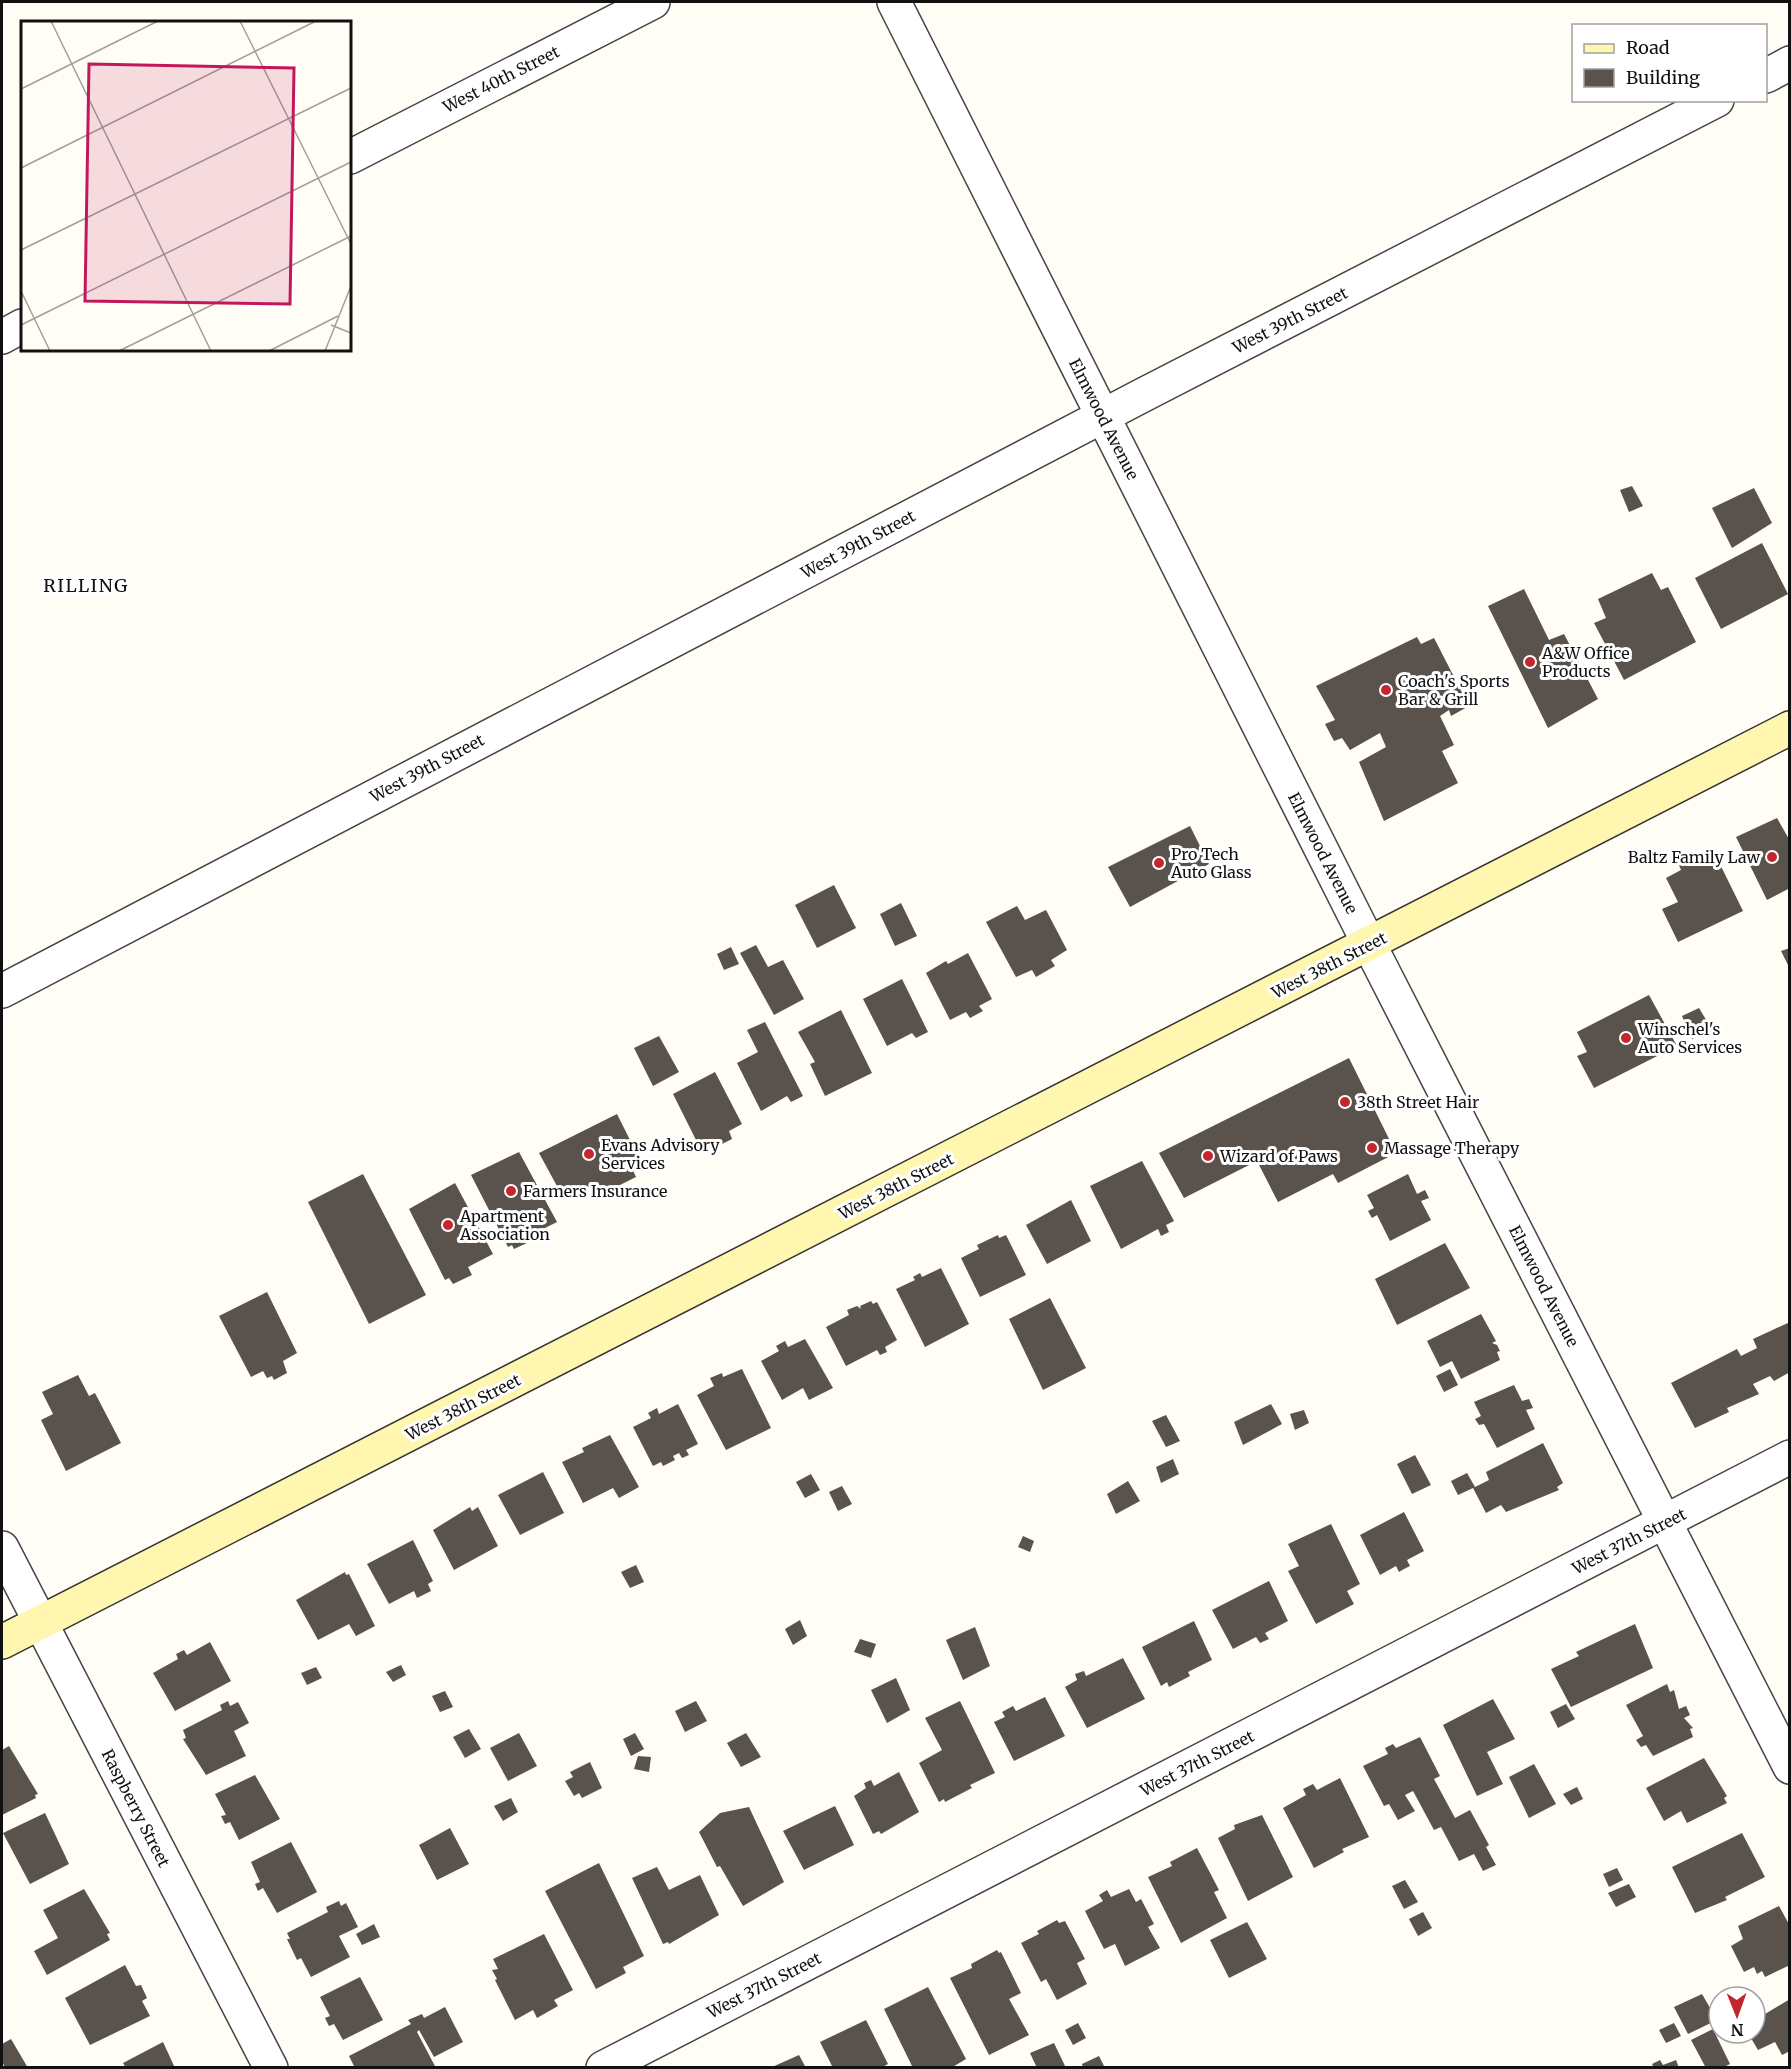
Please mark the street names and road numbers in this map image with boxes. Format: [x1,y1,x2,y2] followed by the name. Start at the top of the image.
[439,41,563,117] street label: West 40th Street
[1228,282,1351,358] street label: West 39th Street
[1065,355,1143,483] street label: Elmwood Avenue
[797,505,919,583] street label: West 39th Street
[366,729,488,807] street label: West 39th Street
[1284,789,1362,917] street label: Elmwood Avenue
[1267,927,1391,1003] street label: West 38th Street
[834,1148,958,1224] street label: West 38th Street
[1505,1222,1583,1350] street label: Elmwood Avenue
[401,1369,525,1445] street label: West 38th Street
[1568,1503,1690,1579] street label: West 37th Street
[1136,1725,1258,1801] street label: West 37th Street
[98,1746,175,1871] street label: Raspberry Street
[703,1947,825,2023] street label: West 37th Street

